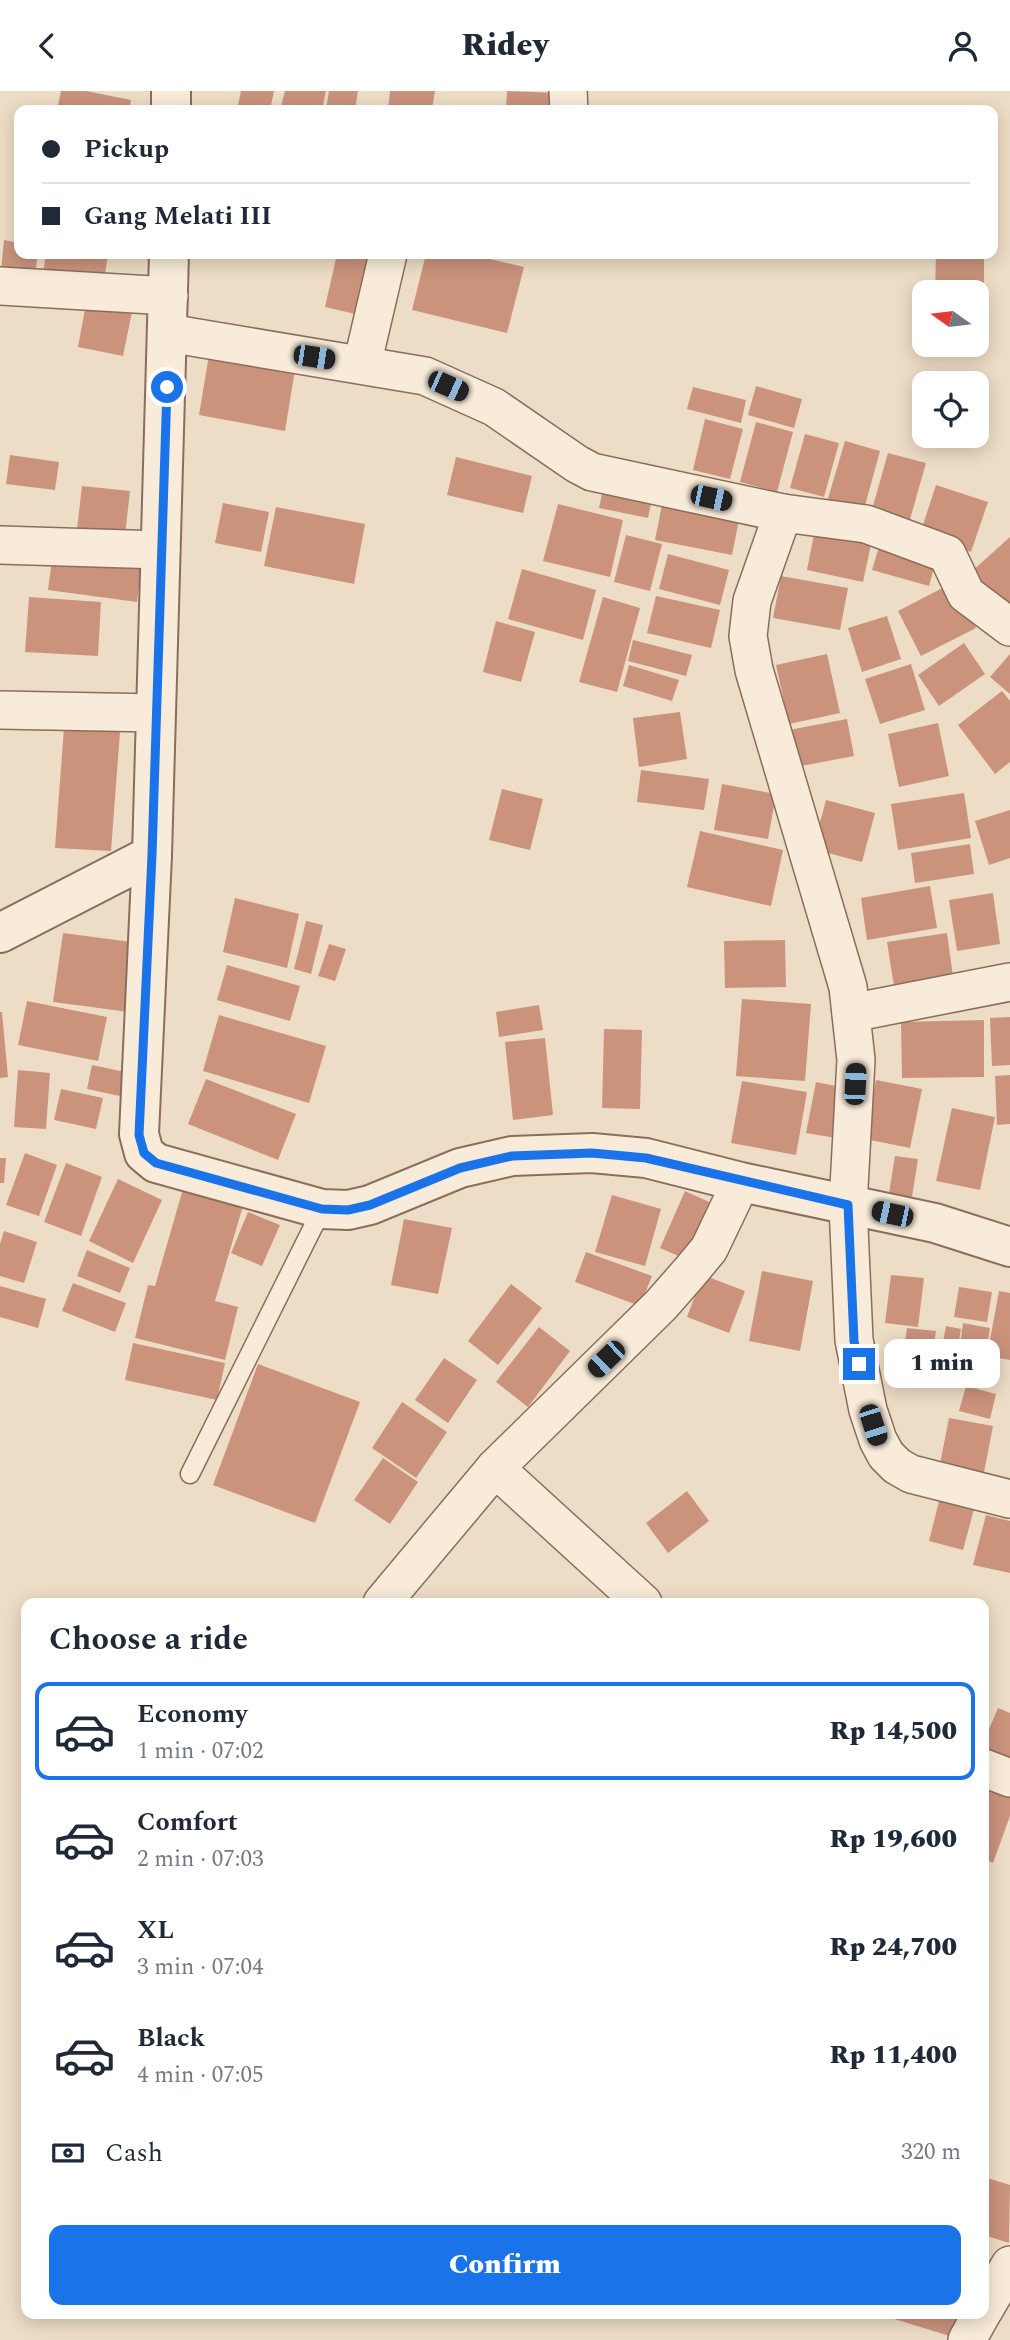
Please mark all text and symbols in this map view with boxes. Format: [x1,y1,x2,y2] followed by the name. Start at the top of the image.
[462,21,548,70] text: Ridey
[28,27,66,65] icon: back
[944,27,982,65] icon: person
[84,129,169,169] text: Pickup
[84,196,272,236] text: Gang Melati III
[912,280,989,357] north arrow
[912,280,989,448] map controls
[292,343,337,371] car
[425,368,472,404] car
[151,371,183,403] route start
[912,371,989,448] button: locate
[689,483,734,513] car
[844,1062,867,1106] car
[870,1199,915,1229] car
[584,1337,629,1381] car
[884,1339,999,1389] callout: 1 min
[910,1346,974,1381] text: 1 min
[843,1348,875,1380] route end
[857,1402,890,1448] car
[49,1615,248,1664] text: Choose a ride
[137,1694,247,1734] text: Economy
[53,1700,116,1763] icon: car
[829,1711,957,1751] text: Rp 14,500
[137,1734,264,1769] text: 1 min · 07:02
[137,1802,238,1842] text: Comfort
[53,1808,116,1871] icon: car
[829,1819,957,1859] text: Rp 19,600
[137,1842,264,1877] text: 2 min · 07:03
[137,1910,174,1950] text: XL
[53,1916,116,1979] icon: car
[829,1927,957,1967] text: Rp 24,700
[137,1950,264,1985] text: 3 min · 07:04
[137,2018,205,2058] text: Black
[53,2024,116,2087] icon: car
[829,2035,957,2075] text: Rp 11,400
[137,2058,264,2093] text: 4 min · 07:05
[105,2133,163,2173] text: Cash
[49,2134,87,2172] icon: cash
[901,2135,961,2170] text: 320 m
[49,2225,961,2305] button: Confirm

